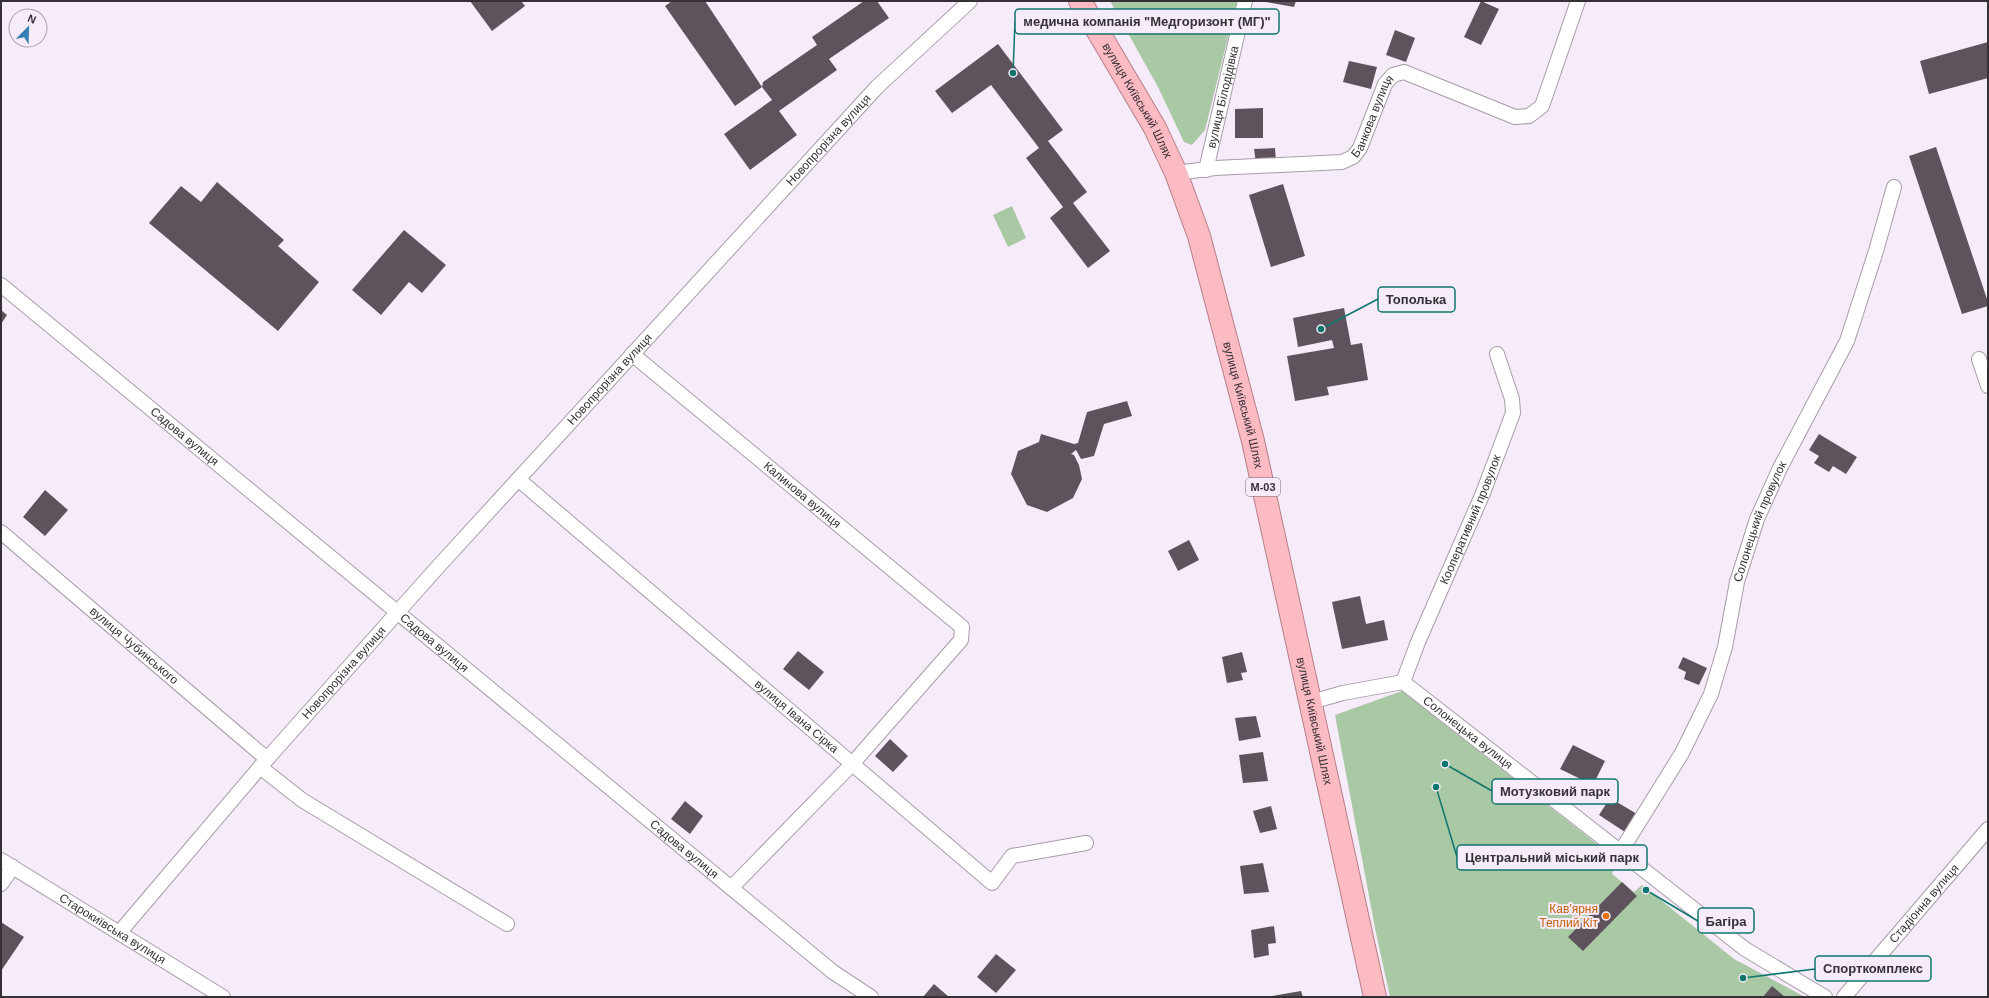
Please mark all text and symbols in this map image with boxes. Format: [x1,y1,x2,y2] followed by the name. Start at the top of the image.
[8,8,48,48] north arrow
[1015,9,1279,34] callout: медична компанія "Медгоризонт (МГ)"
[26,12,38,26] text: N
[1023,14,1271,29] text: медична компанія "Медгоризонт (МГ)"
[1099,40,1175,161] street label: вулиця Київський Шлях
[1204,44,1241,149] street label: вулиця Білодідівка
[1348,72,1397,160] street label: Банкова вулиця
[783,92,874,189] street label: Новопрорізна вулиця
[1378,287,1455,312] callout: Тополька
[1386,292,1447,307] text: Тополька
[564,331,655,428] street label: Новопрорізна вулиця
[1220,340,1266,470] street label: вулиця Київський Шлях
[148,404,222,469] street label: Садова вулиця
[1437,452,1504,587] street label: Кооперативний провулок
[1731,458,1790,584] street label: Солонецький провулок
[761,459,844,531] street label: Калинова вулиця
[1246,478,1280,496] road number: М-03
[87,604,181,687] street label: вулиця Чубинського
[397,611,471,675] street label: Садова вулиця
[299,624,388,722] street label: Новопрорізна вулиця
[1294,656,1335,786] street label: вулиця Київський Шлях
[752,677,841,756] street label: вулиця Івана Сірка
[1420,693,1515,772] street label: Солонецька вулиця
[1492,779,1618,804] callout: Мотузковий парк
[1500,784,1611,799] text: Мотузковий парк
[647,817,721,881] street label: Садова вулиця
[1457,845,1647,870] callout: Центральний міський парк
[1465,850,1640,865] text: Центральний міський парк
[1886,861,1962,946] street label: Стадіонна вулиця
[57,891,168,967] street label: Старокиївська вулиця
[1539,902,1598,930] place label: Кав'ярня Теплий Кіт
[1698,908,1754,933] callout: Багіра
[1601,911,1611,921] marker: Кав'ярня Теплий Кіт
[1706,914,1747,929] text: Багіра
[1815,956,1931,981] callout: Спорткомплекс
[1823,961,1923,976] text: Спорткомплекс

